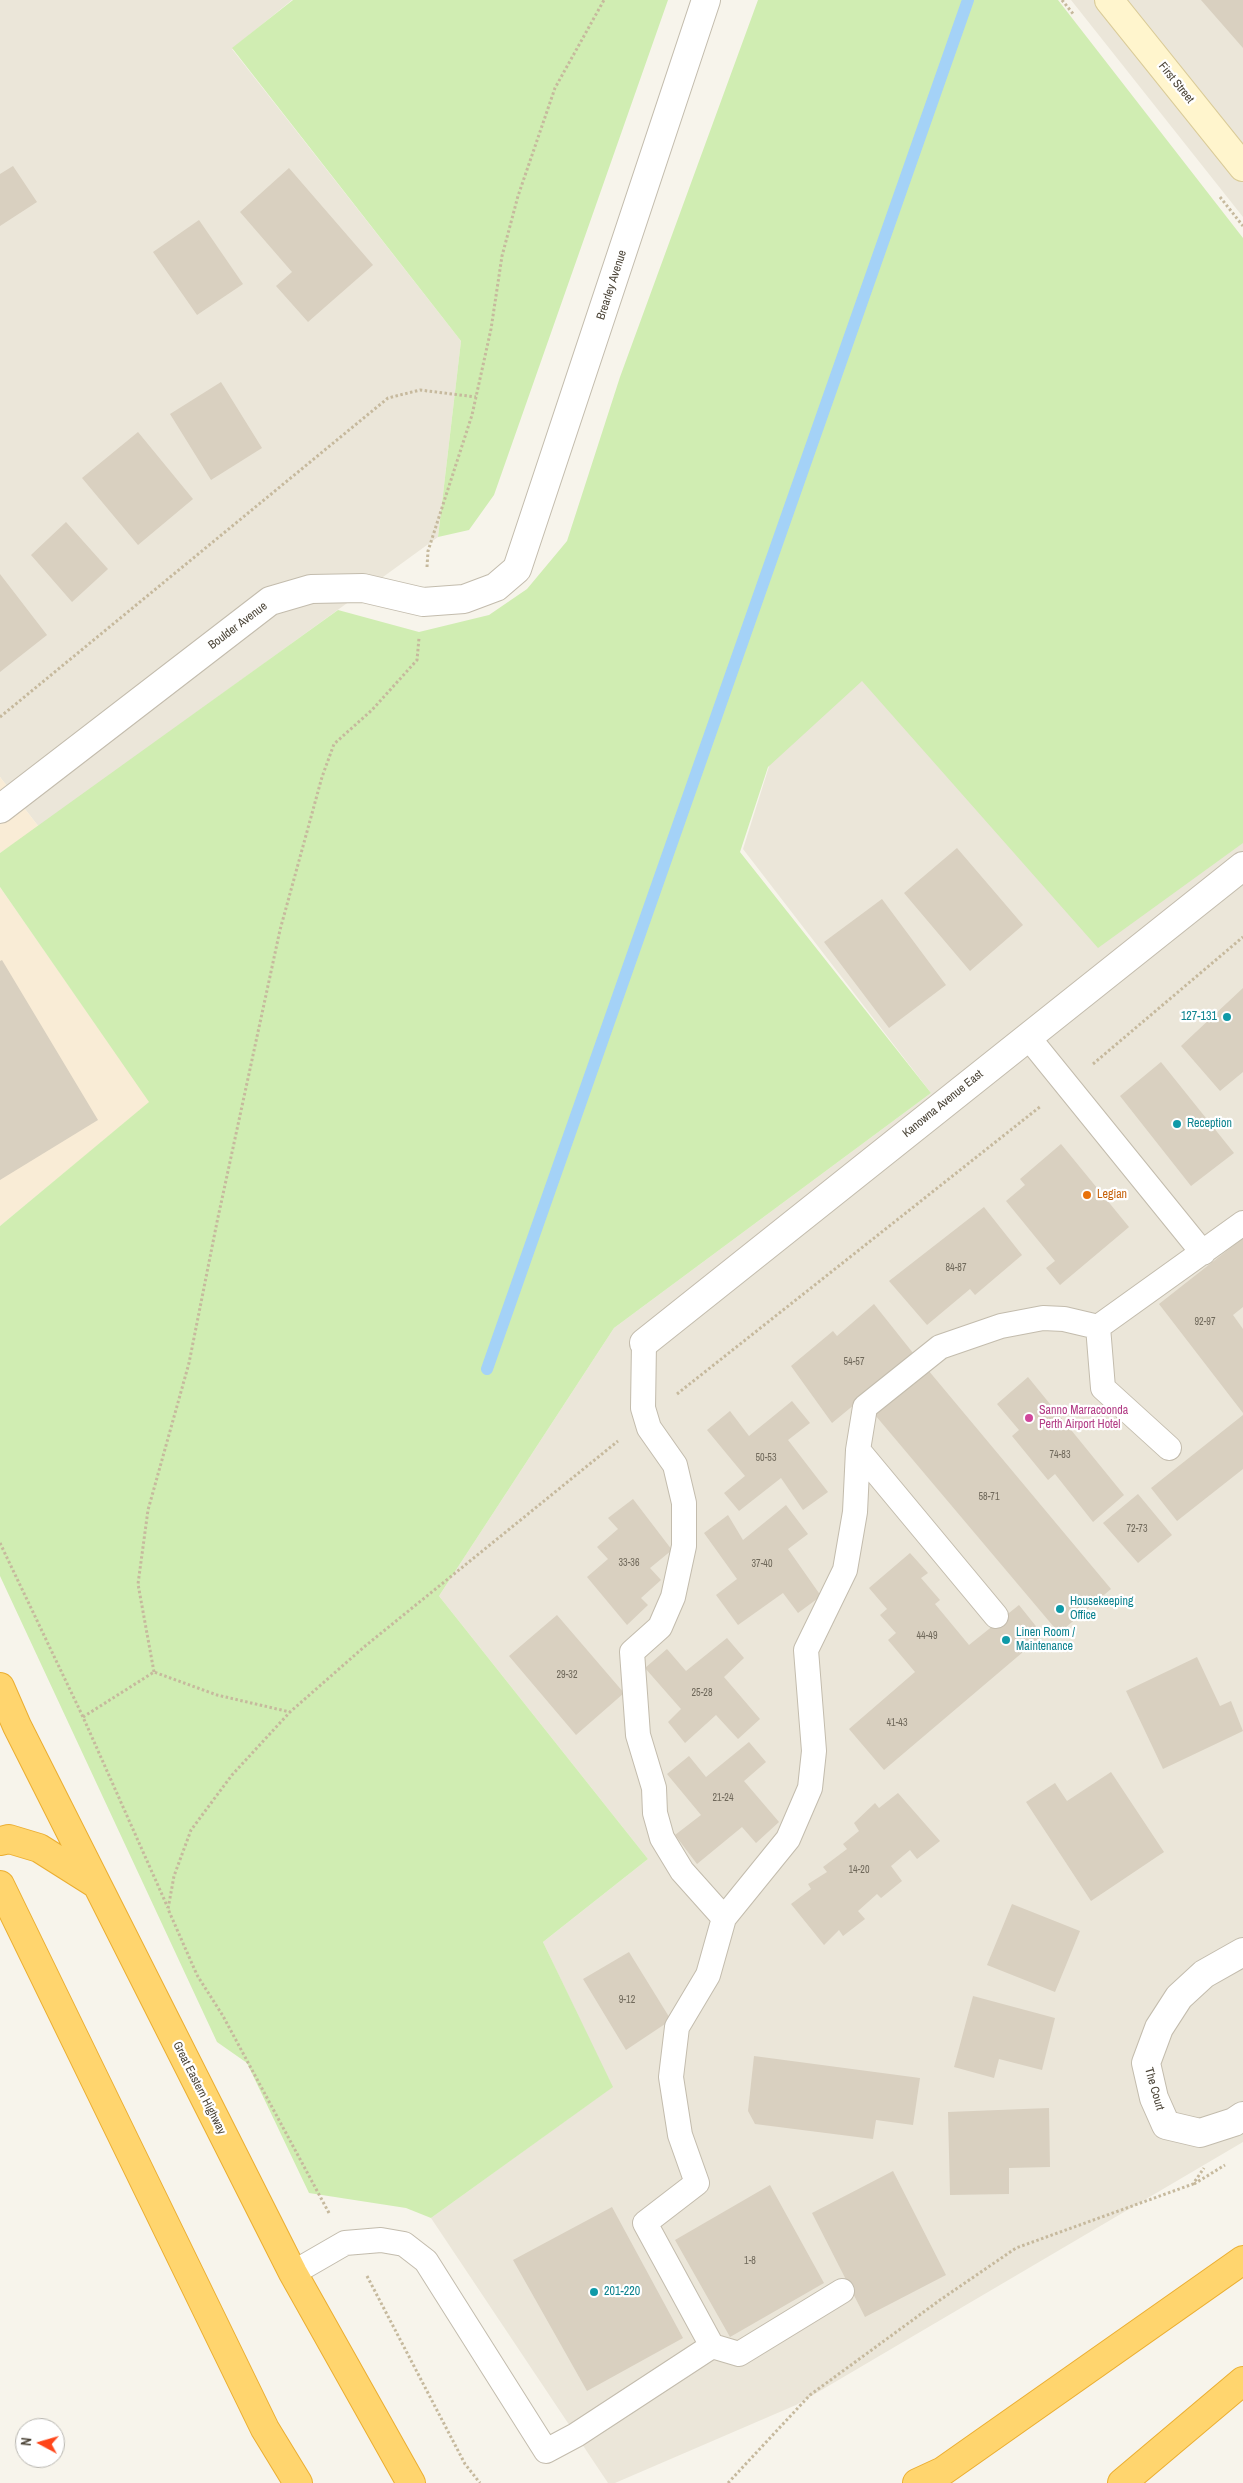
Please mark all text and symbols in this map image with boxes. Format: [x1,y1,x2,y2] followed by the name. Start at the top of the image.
[1155,60,1197,106] street label: First Street
[594,248,630,322] street label: Brearley Avenue
[206,599,270,653] street label: Boulder Avenue
[1181,1010,1217,1024] place label: 127-131
[1221,1011,1233,1023] marker: 127-131
[900,1067,986,1141] street label: Kanowna Avenue East
[1187,1117,1232,1131] place label: Reception
[1171,1118,1183,1130] marker: Reception
[1097,1188,1127,1202] place label: Legian
[1081,1189,1093,1201] marker: Legian
[946,1262,966,1274] house number: 84-87
[1195,1316,1215,1328] house number: 92-97
[844,1356,864,1368] house number: 54-57
[1039,1404,1128,1432] place label: Sanno Marracoonda Perth Airport Hotel
[1023,1412,1035,1424] marker: Sanno Marracoonda Perth Airport Hotel
[1050,1449,1070,1461] house number: 74-83
[756,1452,776,1464] house number: 50-53
[979,1491,999,1503] house number: 58-71
[1127,1523,1147,1535] house number: 72-73
[619,1557,639,1569] house number: 33-36
[752,1558,772,1570] house number: 37-40
[1070,1595,1133,1623] place label: Housekeeping Office
[1054,1603,1066,1615] marker: Housekeeping Office
[1016,1626,1075,1654] place label: Linen Room / Maintenance
[917,1630,937,1642] house number: 44-49
[1000,1634,1012,1646] marker: Linen Room / Maintenance
[557,1669,577,1681] house number: 29-32
[692,1687,712,1699] house number: 25-28
[887,1717,907,1729] house number: 41-43
[713,1792,733,1804] house number: 21-24
[849,1864,869,1876] house number: 14-20
[619,1994,635,2006] house number: 9-12
[169,2039,229,2137] street label: Great Eastern Highway
[1141,2066,1167,2112] street label: The Court
[744,2255,756,2267] house number: 1-8
[604,2285,640,2299] place label: 201-220
[588,2286,600,2298] marker: 201-220
[15,2418,65,2468] north arrow
[17,2436,35,2447] text: N

